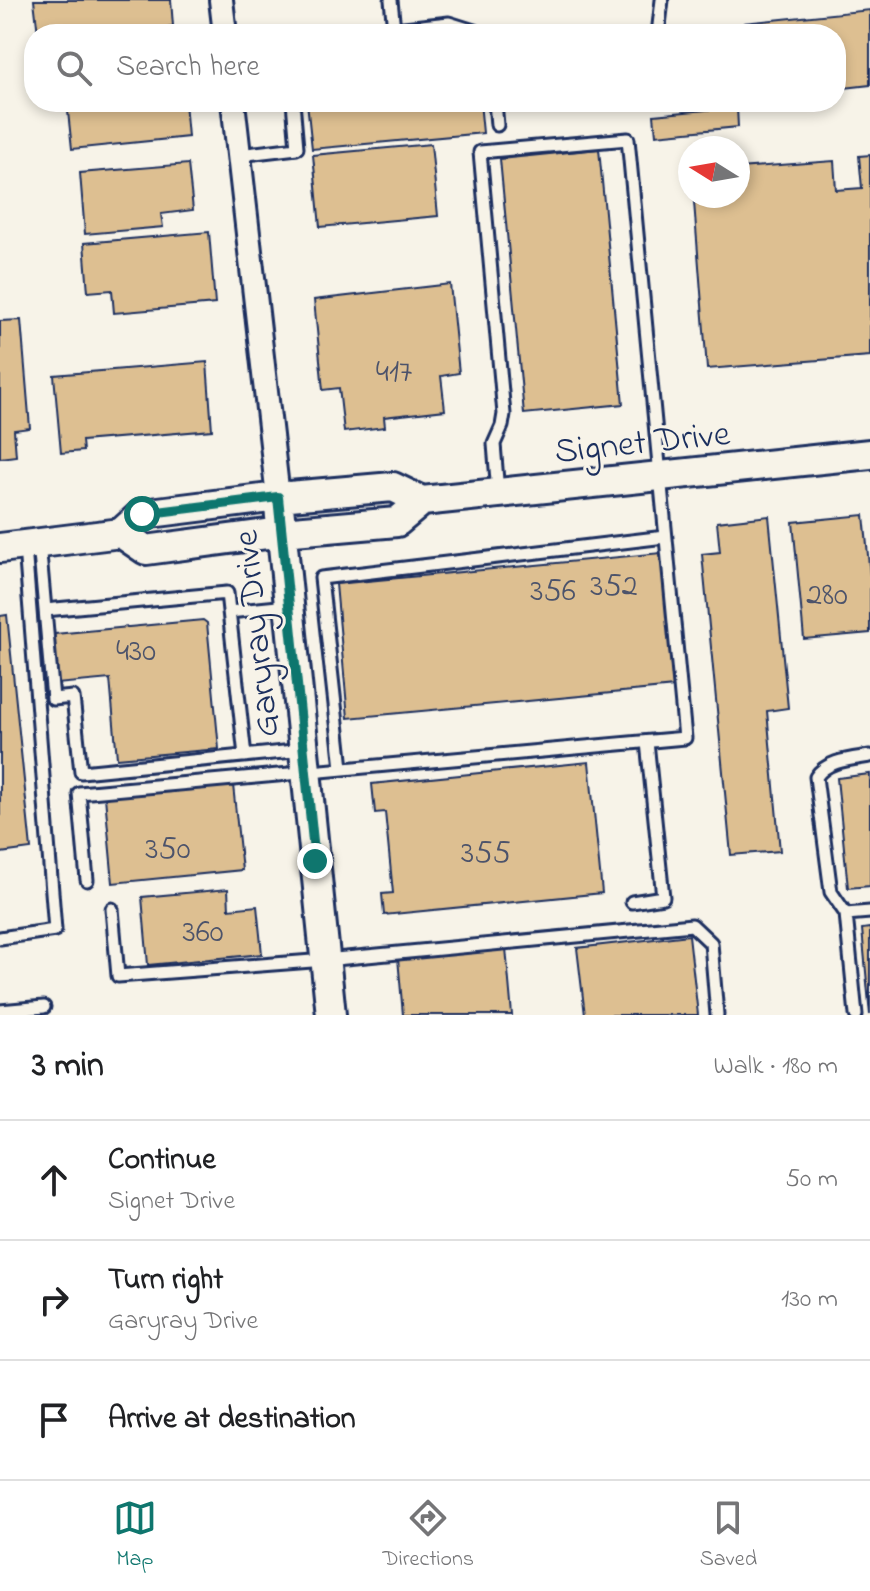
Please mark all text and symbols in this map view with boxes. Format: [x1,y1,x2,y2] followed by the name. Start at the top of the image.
[24,24,846,112] search box
[52,46,96,90] icon: search
[116,46,260,90] text: Search here
[678,136,750,208] north arrow
[376,350,412,397] house number: 417
[552,409,734,480] street label: Signet Drive
[124,496,160,532] route start
[221,526,296,740] street label: Garyray Drive
[590,564,638,611] house number: 352
[530,569,576,616] house number: 356
[806,573,848,620] house number: 280
[116,629,156,676] house number: 430
[145,827,191,874] house number: 350
[461,831,511,878] house number: 355
[297,843,333,879] route end
[182,910,224,957] house number: 360
[32,1042,104,1092] text: 3 min
[714,1048,838,1086] text: Walk · 180 m
[108,1139,216,1183] text: Continue
[32,1158,76,1202] icon: ahead
[785,1161,838,1199] text: 50 m
[108,1183,235,1221] text: Signet Drive
[108,1259,223,1303] text: Turn right
[32,1278,76,1322] icon: right
[781,1281,838,1319] text: 130 m
[108,1303,258,1341] text: Garyray Drive
[32,1398,76,1442] icon: arrive
[108,1398,356,1442] text: Arrive at destination
[113,1496,157,1576] tab: Map
[383,1496,474,1576] tab: Directions
[700,1496,757,1576] tab: Saved

